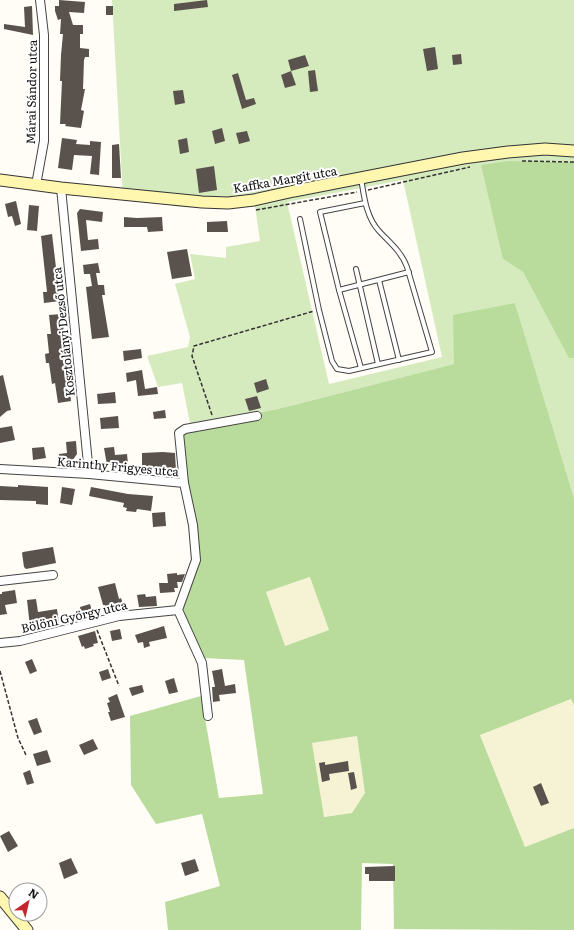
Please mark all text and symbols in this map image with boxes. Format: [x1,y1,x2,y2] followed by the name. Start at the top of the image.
[21,39,41,144] street label: Márai Sándor utca
[232,161,339,197] street label: Kaffka Margit utca
[47,266,79,398] street label: Kosztolányi Dezső utca
[56,452,180,480] street label: Karinthy Frigyes utca
[19,595,129,637] street label: Bölöni György utca
[8,882,48,922] north arrow
[26,884,42,902] text: N

